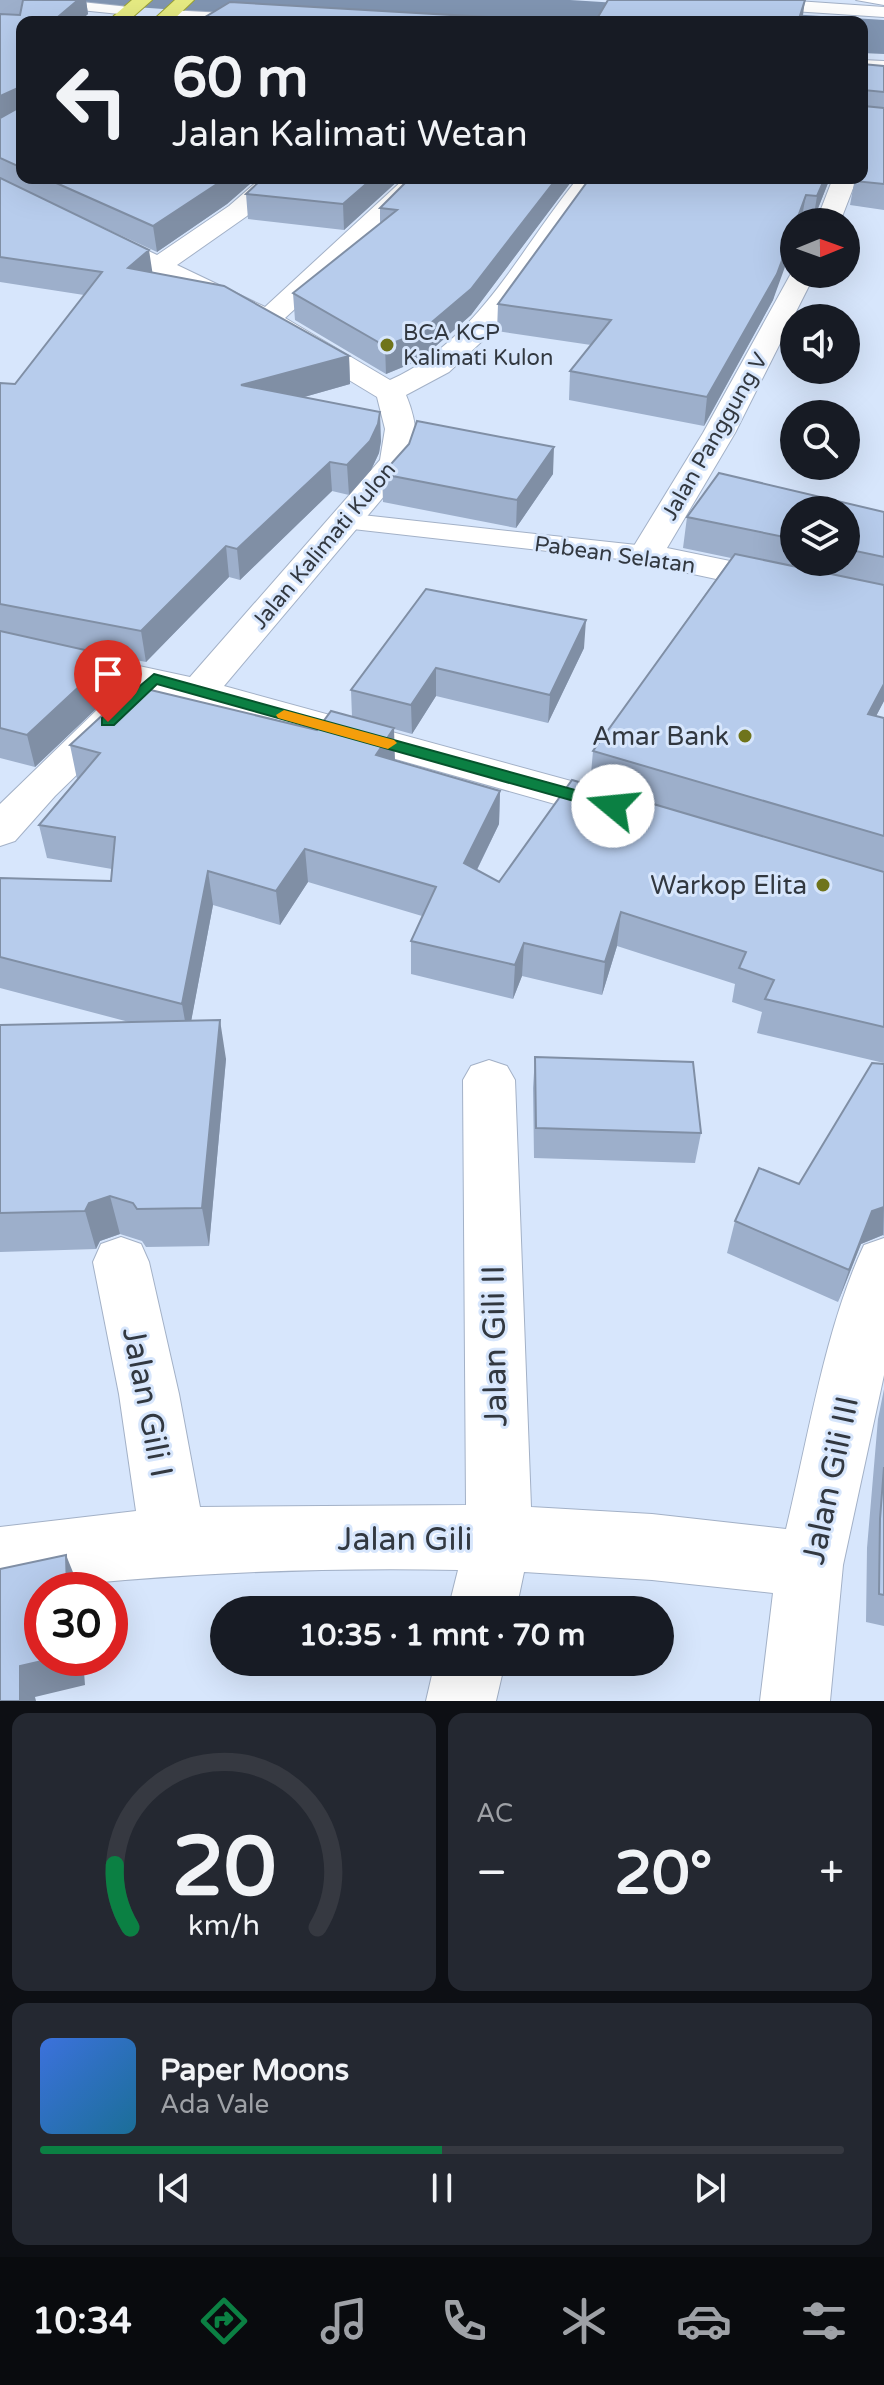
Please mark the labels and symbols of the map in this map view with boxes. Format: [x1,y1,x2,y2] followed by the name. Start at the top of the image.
[780,208,860,288] north arrow
[403,320,553,371] place label: BCA KCP Kalimati Kulon
[378,336,396,354] marker: BCA KCP Kalimati Kulon
[656,348,773,525] street label: Jalan Panggung V
[246,457,401,634] street label: Jalan Kalimati Kulon
[533,531,697,579] street label: Pabean Selatan
[74,640,142,722] pin
[592,721,729,752] place label: Amar Bank
[736,727,754,745] marker: Amar Bank
[571,764,655,848] position arrow
[650,870,807,901] place label: Warkop Elita
[814,876,832,894] marker: Warkop Elita
[475,1265,515,1427] street label: Jalan Gili II
[114,1324,180,1481] street label: Jalan Gili I
[795,1393,867,1568] street label: Jalan Gili III
[338,1521,472,1559] street label: Jalan Gili
[24,1572,128,1676] speed limit sign: 30

